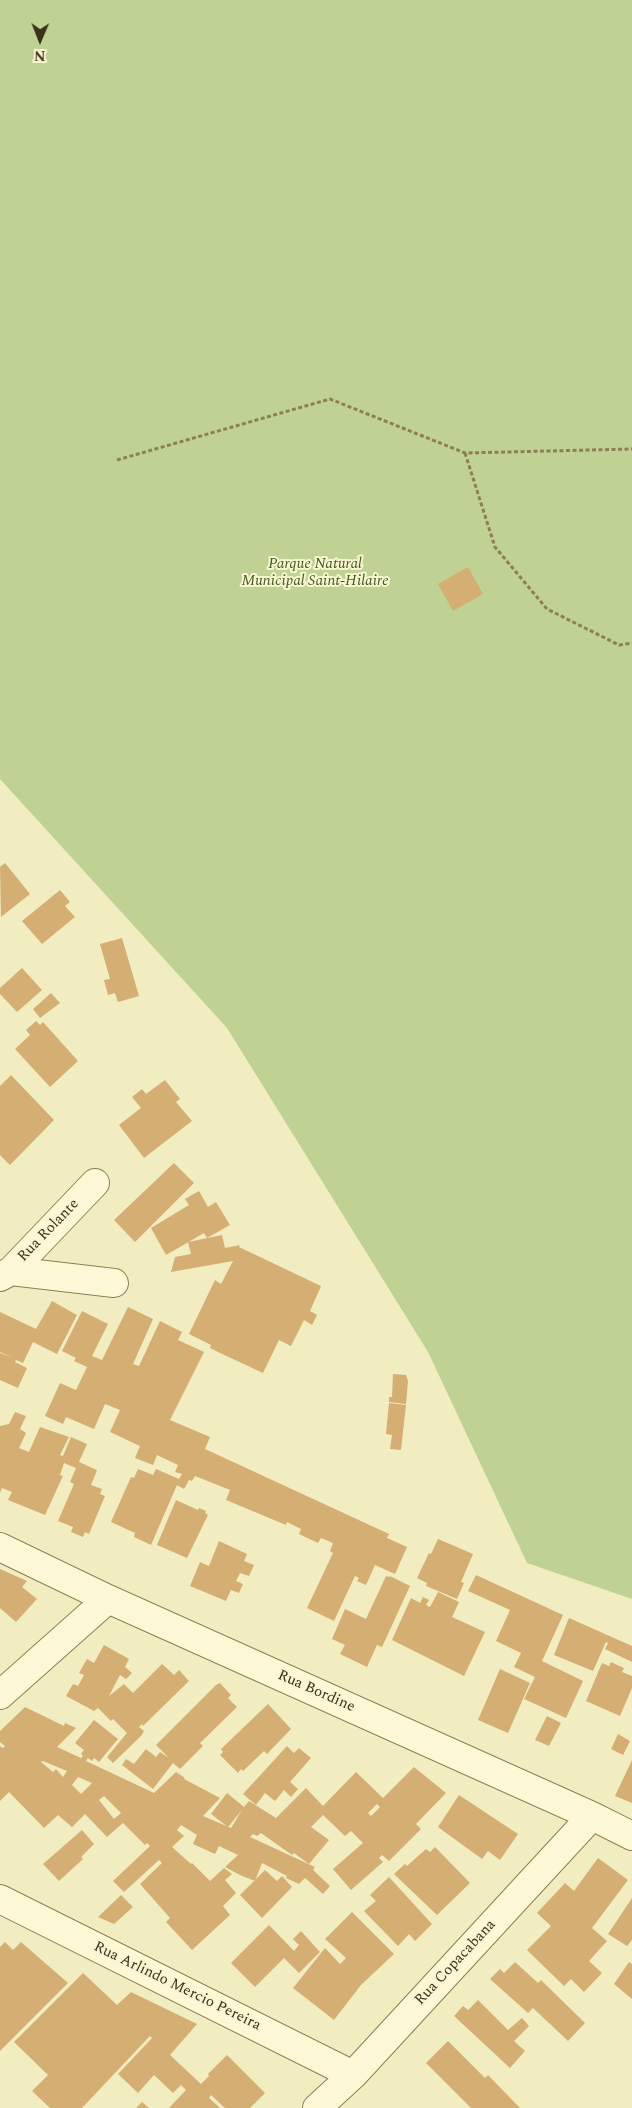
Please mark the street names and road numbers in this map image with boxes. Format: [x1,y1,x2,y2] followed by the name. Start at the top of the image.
[15,1196,83,1266] street label: Rua Rolante
[275,1667,357,1717] street label: Rua Bordine
[412,1916,500,2010] street label: Rua Copacabana
[90,1939,264,2035] street label: Rua Arlindo Mercio Pereira

